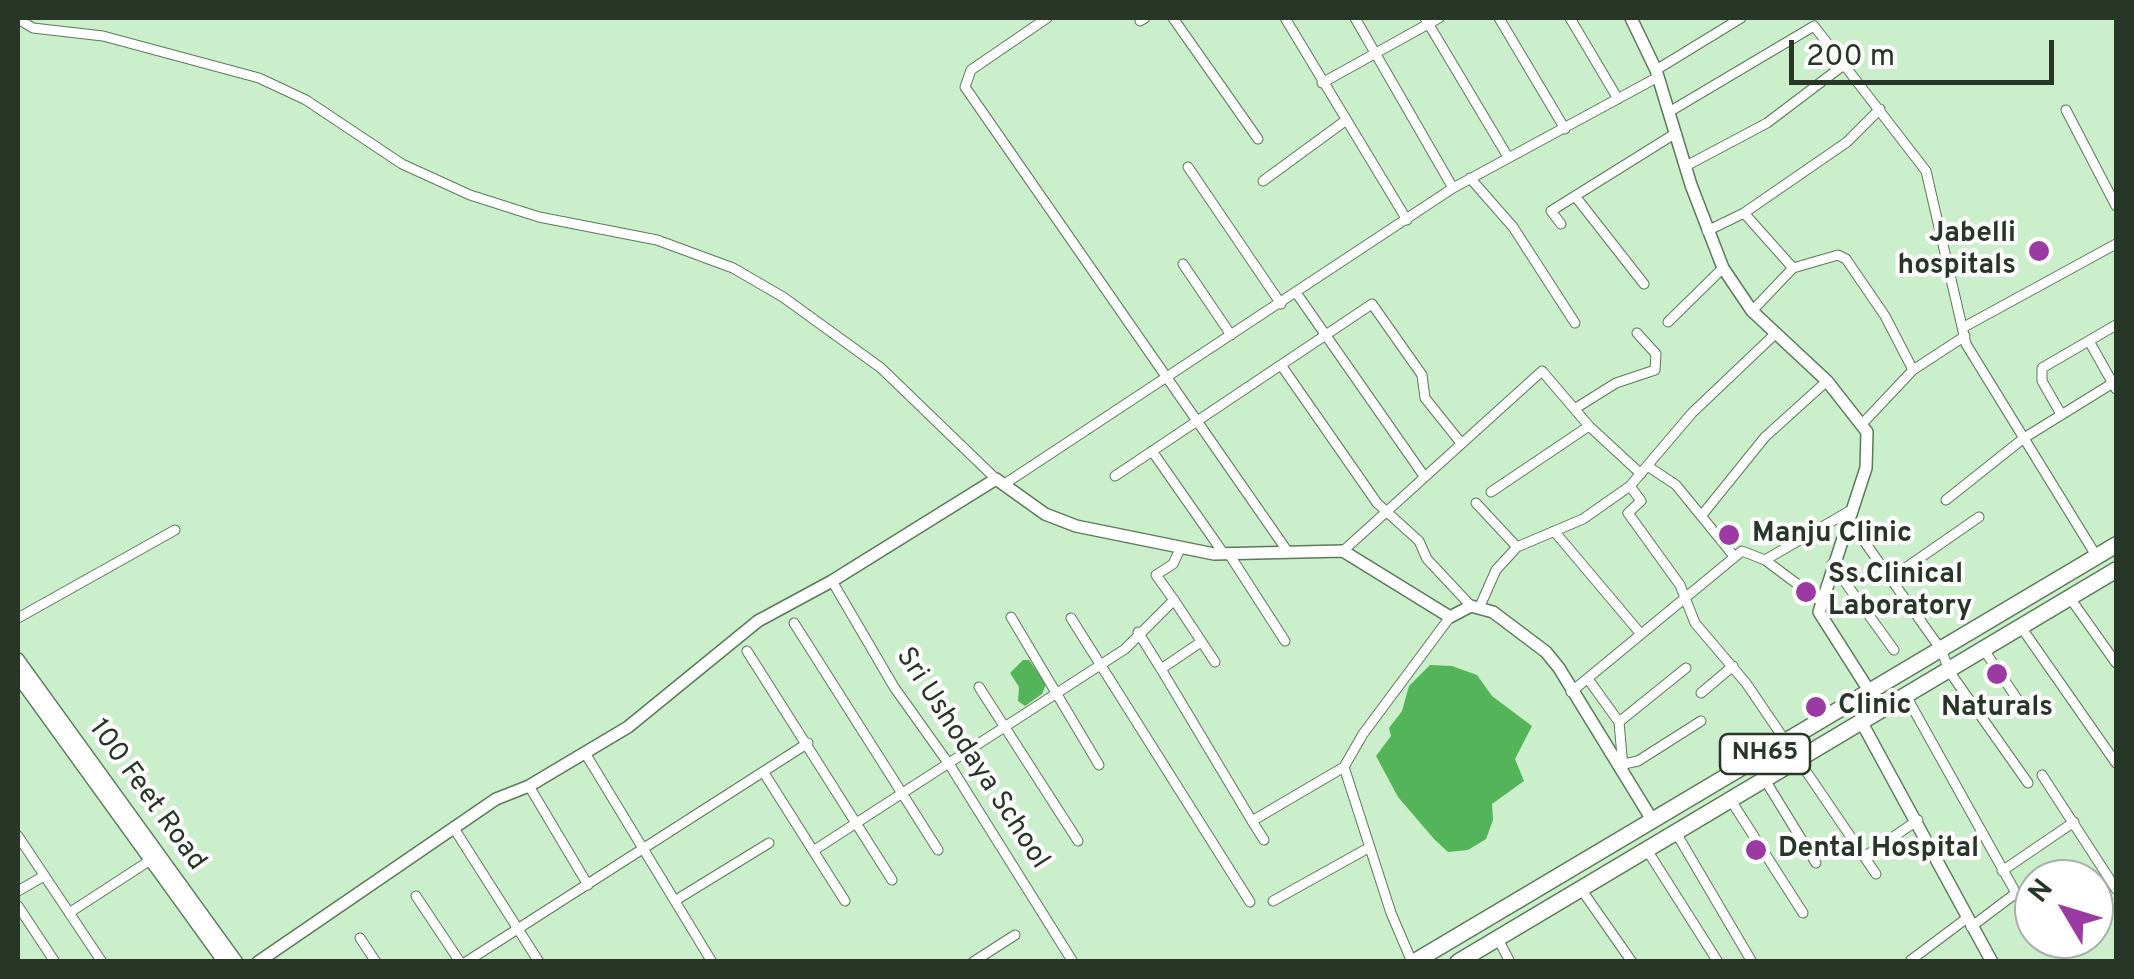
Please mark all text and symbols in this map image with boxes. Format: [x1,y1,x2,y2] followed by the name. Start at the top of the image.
[1794,20,2059,82] scale bar
[1806,39,1895,76] text: 200 m
[1897,218,2016,284] place label: Jabelli hospitals
[2026,238,2052,264] marker: Jabelli hospitals
[1752,518,1912,552] place label: Manju Clinic
[1716,522,1742,548] marker: Manju Clinic
[1828,559,1972,625] place label: Ss.Clinical Laboratory
[1793,579,1819,605] marker: Ss.Clinical Laboratory
[887,642,1055,876] street label: Sri Ushodaya School
[1984,661,2010,687] marker: Naturals
[1838,690,1912,724] place label: Clinic
[1941,692,2053,726] place label: Naturals
[1803,694,1829,720] marker: Clinic
[80,714,212,878] street label: 100 Feet Road
[1720,734,1810,774] road number: NH65
[1778,833,1979,867] place label: Dental Hospital
[1743,837,1769,863] marker: Dental Hospital
[2014,859,2114,959] north arrow
[2022,873,2062,911] text: N

